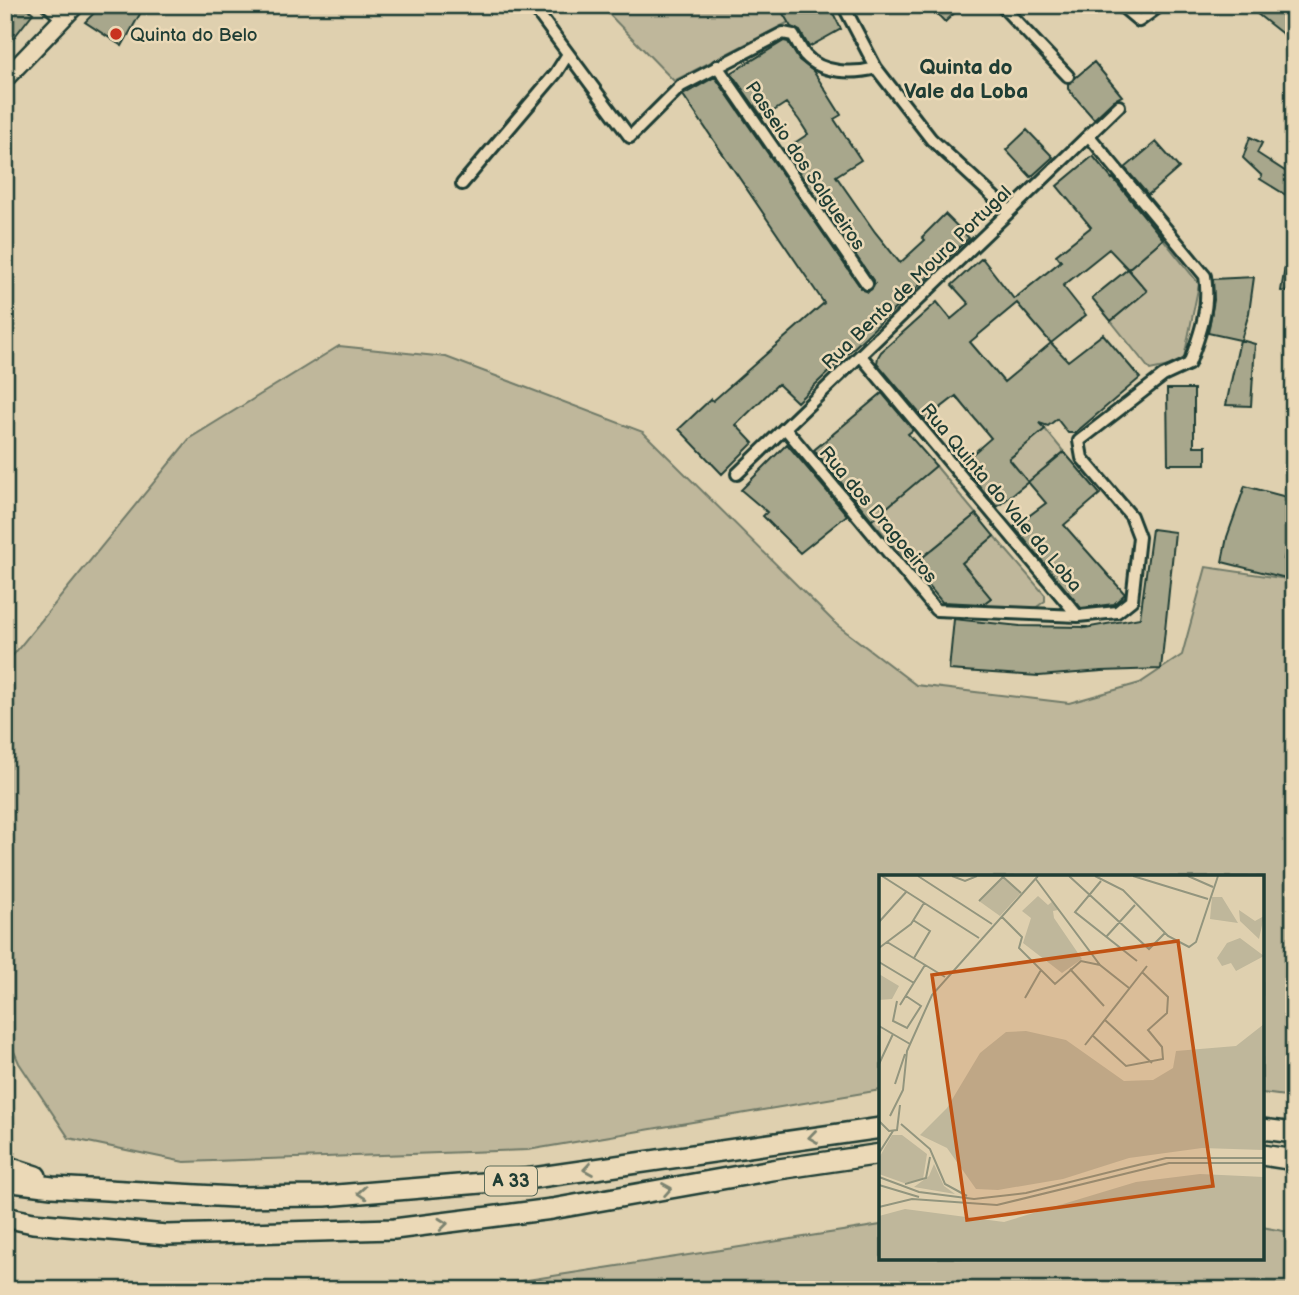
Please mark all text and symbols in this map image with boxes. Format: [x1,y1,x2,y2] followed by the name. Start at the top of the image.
[130,24,258,47] place label: Quinta do Belo
[108,26,124,42] marker: Quinta do Belo
[904,55,1028,104] district label: Quinta do Vale da Loba
[740,77,870,255] street label: Passeio dos Salgueiros
[817,181,1017,375] street label: Rua Bento de Moura Portugal
[915,399,1086,597] street label: Rua Quinta do Vale da Loba
[814,442,942,588] street label: Rua dos Dragoeiros
[879,875,1264,1260] inset map
[807,1129,819,1144] one-way arrow
[582,1162,594,1177] one-way arrow
[485,1166,537,1196] road number: A 33
[661,1182,673,1197] one-way arrow
[356,1185,367,1200] one-way arrow
[437,1217,448,1232] one-way arrow

